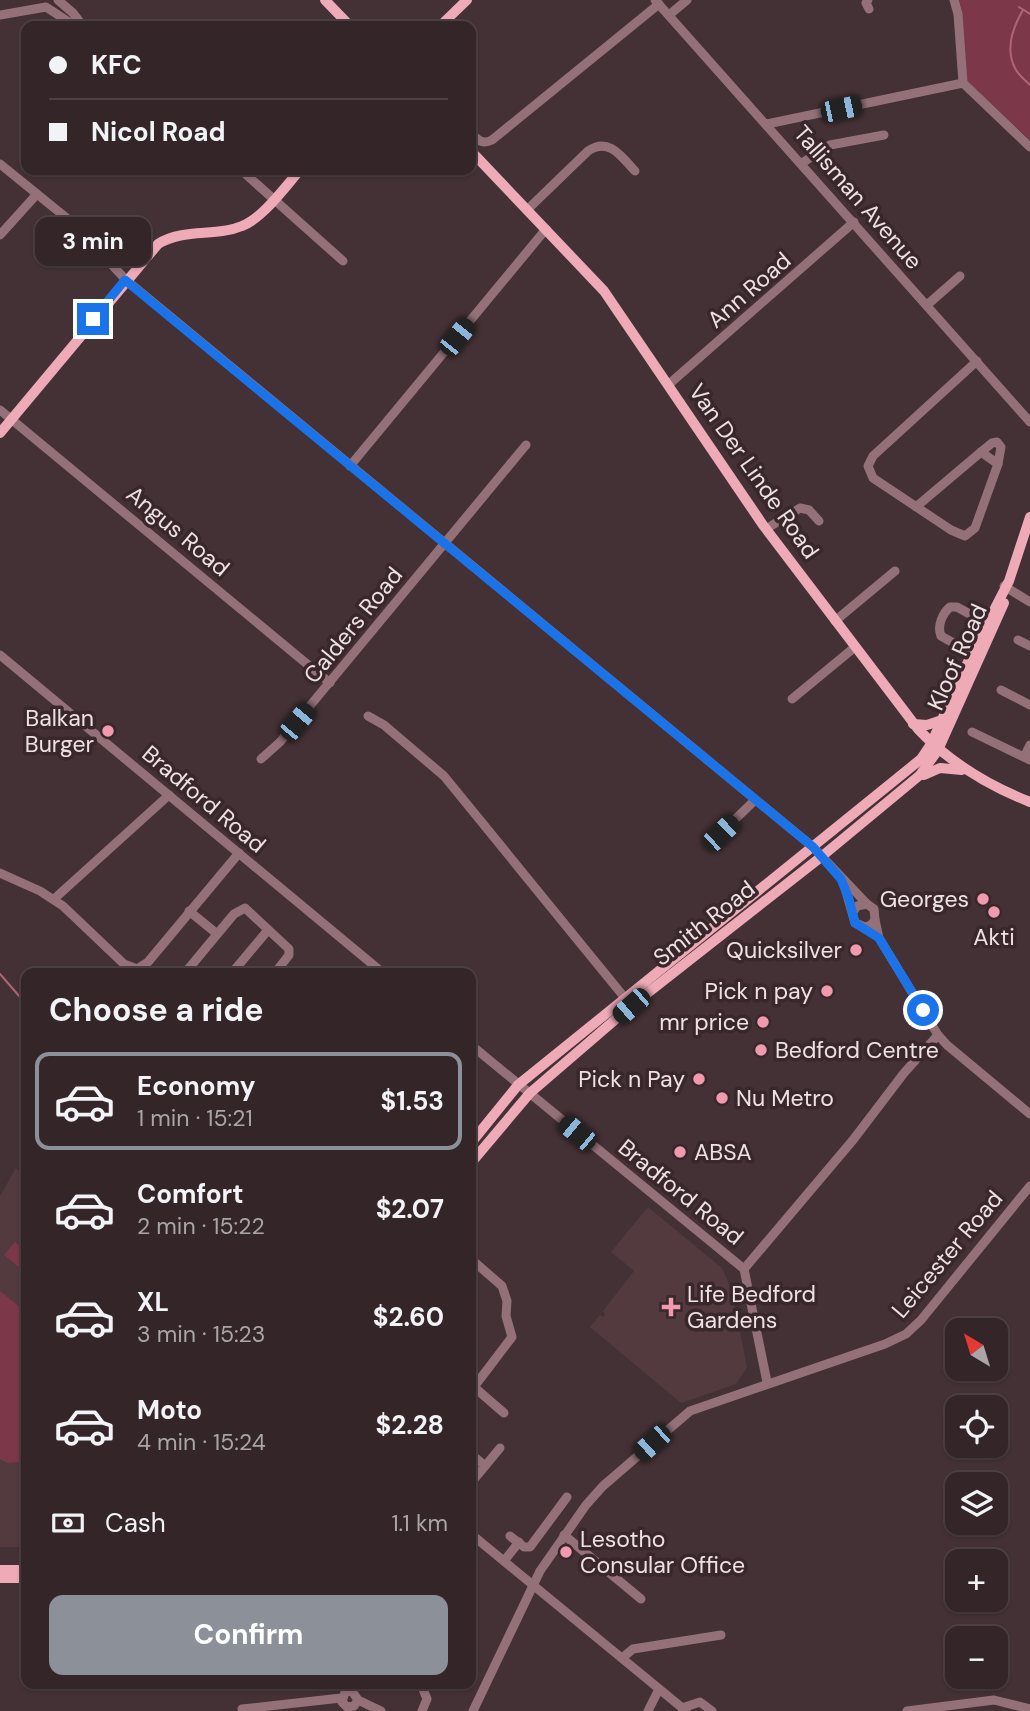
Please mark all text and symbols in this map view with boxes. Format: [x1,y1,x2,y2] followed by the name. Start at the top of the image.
[91,48,142,82] text: KFC
[819,94,864,124] car
[91,115,226,149] text: Nicol Road
[787,119,929,275] street label: Tallisman Avenue
[35,218,151,266] callout: 3 min
[62,226,124,256] text: 3 min
[701,245,797,335] street label: Ann Road
[77,303,109,335] route end
[436,314,479,360] car
[682,377,826,565] street label: Van Der Linde Road
[120,479,236,583] street label: Angus Road
[297,561,409,689] street label: Calders Road
[920,599,994,715] street label: Kloof Road
[276,699,319,745] car
[25,703,94,759] place label: Balkan Burger
[100,723,116,739] marker: Balkan Burger
[136,739,272,859] street label: Bradford Road
[699,811,744,855] car
[647,874,761,972] street label: Smith Road
[880,884,969,914] place label: Georges
[975,891,991,907] marker: Georges
[986,904,1002,920] marker: Akti
[973,922,1015,952] place label: Akti
[726,935,842,965] place label: Quicksilver
[848,942,864,958] marker: Quicksilver
[705,976,813,1006] place label: Pick n pay
[819,983,835,999] marker: Pick n pay
[609,984,654,1028] car
[49,989,264,1031] text: Choose a ride
[907,994,939,1026] route start
[659,1007,749,1037] place label: mr price
[755,1014,771,1030] marker: mr price
[775,1035,939,1065] place label: Bedford Centre
[753,1042,769,1058] marker: Bedford Centre
[578,1064,685,1094] place label: Pick n Pay
[137,1069,255,1103] text: Economy
[53,1070,116,1133] icon: car
[691,1071,707,1087] marker: Pick n Pay
[736,1083,834,1113] place label: Nu Metro
[380,1084,444,1118] text: $1.53
[714,1090,730,1106] marker: Nu Metro
[137,1103,253,1133] text: 1 min · 15:21
[555,1111,600,1155] car
[612,1132,750,1252] street label: Bradford Road
[694,1137,752,1167] place label: ABSA
[672,1144,688,1160] marker: ABSA
[137,1177,243,1211] text: Comfort
[53,1178,116,1241] icon: car
[885,1184,1009,1324] street label: Leicester Road
[376,1192,444,1226] text: $2.07
[137,1211,265,1241] text: 2 min · 15:22
[687,1279,816,1335] place label: Life Bedford Gardens
[137,1285,169,1319] text: XL
[53,1286,116,1349] icon: car
[661,1297,681,1317] marker: Life Bedford Gardens
[373,1300,444,1334] text: $2.60
[945,1318,1008,1381] north arrow
[945,1318,1008,1689] map controls
[137,1319,265,1349] text: 3 min · 15:23
[137,1393,202,1427] text: Moto
[53,1394,116,1457] icon: car
[945,1395,1008,1458] button: locate
[375,1408,444,1442] text: $2.28
[630,1421,675,1465] car
[137,1427,266,1457] text: 4 min · 15:24
[945,1472,1008,1535] button: layers
[49,1504,87,1542] icon: cash
[105,1506,166,1540] text: Cash
[391,1508,448,1538] text: 1.1 km
[580,1524,745,1580] place label: Lesotho Consular Office
[558,1544,574,1560] marker: Lesotho Consular Office
[945,1549,1008,1612] button: +
[49,1595,448,1675] button: Confirm
[945,1626,1008,1689] button: −

